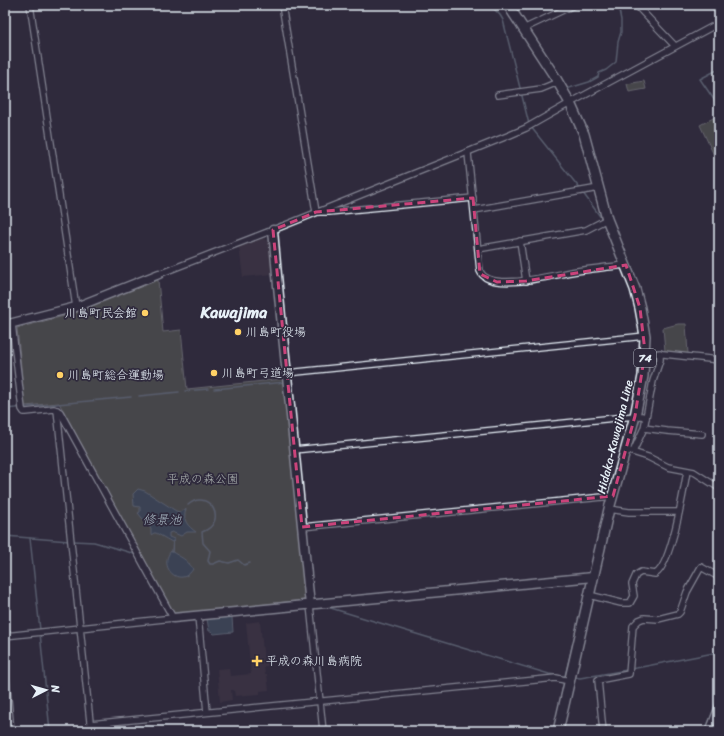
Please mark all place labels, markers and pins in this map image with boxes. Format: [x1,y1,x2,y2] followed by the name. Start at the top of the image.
[65,302,137,324] place label: 川島町民会館
[140,308,150,318] marker: 川島町民会館
[246,321,306,343] place label: 川島町役場
[233,327,243,337] marker: 川島町役場
[222,362,294,384] place label: 川島町弓道場
[68,364,164,386] place label: 川島町総合運動場
[209,368,219,378] marker: 川島町弓道場
[55,370,65,380] marker: 川島町総合運動場
[266,650,362,672] place label: 平成の森川島病院
[251,655,263,667] marker: 平成の森川島病院

